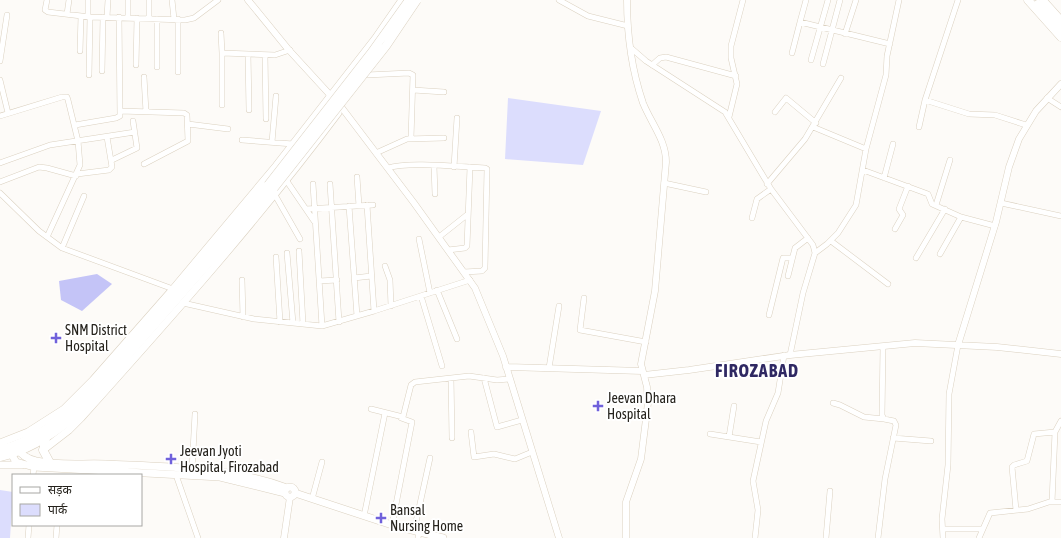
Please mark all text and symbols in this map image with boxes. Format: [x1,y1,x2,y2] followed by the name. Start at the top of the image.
[65,322,127,354] place label: SNM District Hospital
[50,332,62,344] marker: SNM District Hospital
[715,360,799,381] district label: FIROZABAD
[607,390,676,422] place label: Jeevan Dhara Hospital
[592,400,604,412] marker: Jeevan Dhara Hospital
[180,443,279,475] place label: Jeevan Jyoti Hospital, Firozabad
[165,453,177,465] marker: Jeevan Jyoti Hospital, Firozabad
[12,474,142,526] legend
[48,483,73,497] text: सड़क
[390,502,463,534] place label: Bansal Nursing Home
[48,503,68,517] text: पार्क
[375,512,387,524] marker: Bansal Nursing Home

